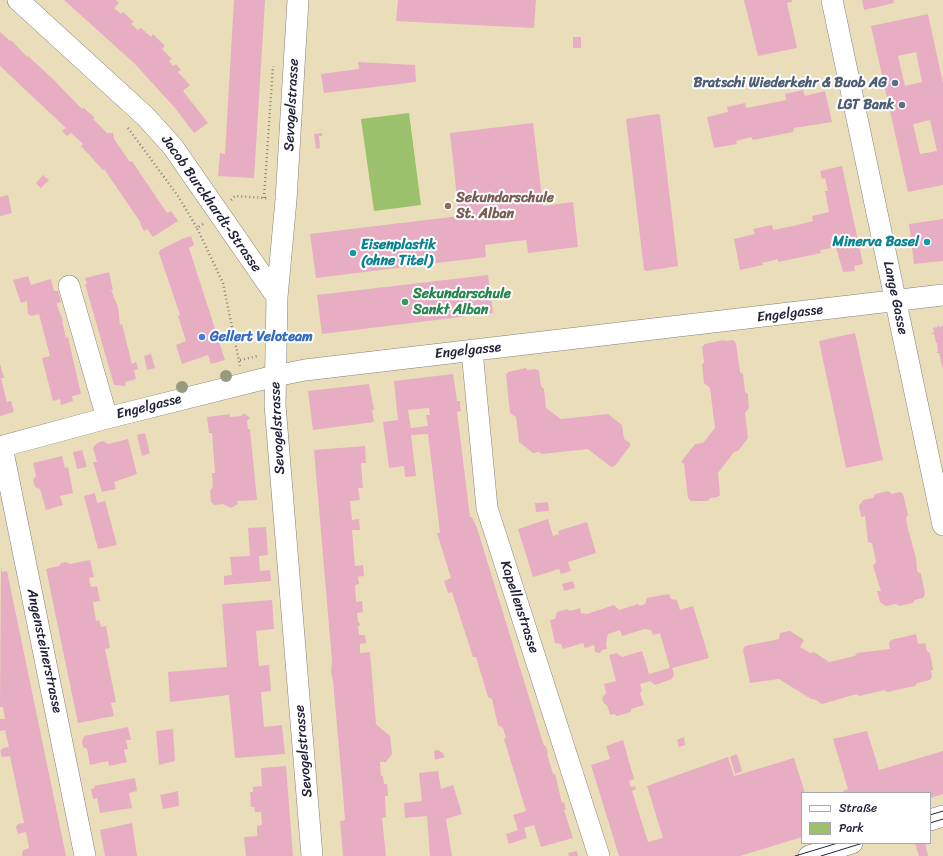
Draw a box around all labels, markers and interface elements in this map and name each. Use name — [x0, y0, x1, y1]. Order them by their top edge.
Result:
street label: Sevogelstrasse — [281, 58, 303, 152]
place label: Bratschi Wiederkehr & Buob AG — [693, 75, 887, 91]
marker: Bratschi Wiederkehr & Buob AG — [890, 78, 900, 88]
place label: LGT Bank — [837, 97, 894, 113]
marker: LGT Bank — [897, 100, 907, 110]
street label: Jacob Burckhardt-Strasse — [157, 132, 265, 276]
place label: Sekundarschule St. Alban — [456, 190, 554, 222]
marker: Sekundarschule St. Alban — [443, 201, 453, 211]
place label: Minerva Basel — [833, 234, 919, 250]
place label: Eisenplastik (ohne Titel) — [361, 237, 436, 270]
marker: Minerva Basel — [922, 237, 932, 247]
marker: Eisenplastik (ohne Titel) — [348, 248, 358, 258]
street label: Lange Gasse — [879, 260, 911, 336]
place label: Sekundarschule Sankt Alban — [413, 286, 511, 318]
marker: Sekundarschule Sankt Alban — [400, 297, 410, 307]
street label: Engelgasse — [756, 302, 824, 326]
place label: Gellert Veloteam — [210, 329, 313, 345]
marker: Gellert Veloteam — [197, 332, 207, 342]
street label: Engelgasse — [434, 339, 502, 363]
street label: Sevogelstrasse — [267, 381, 289, 475]
street label: Engelgasse — [115, 391, 183, 423]
street label: Kapellenstrasse — [496, 558, 542, 656]
street label: Angensteinerstrasse — [23, 587, 65, 715]
street label: Sevogelstrasse — [292, 704, 316, 798]
legend — [801, 792, 931, 844]
text: Straße — [839, 797, 877, 819]
text: Park — [839, 817, 864, 839]

